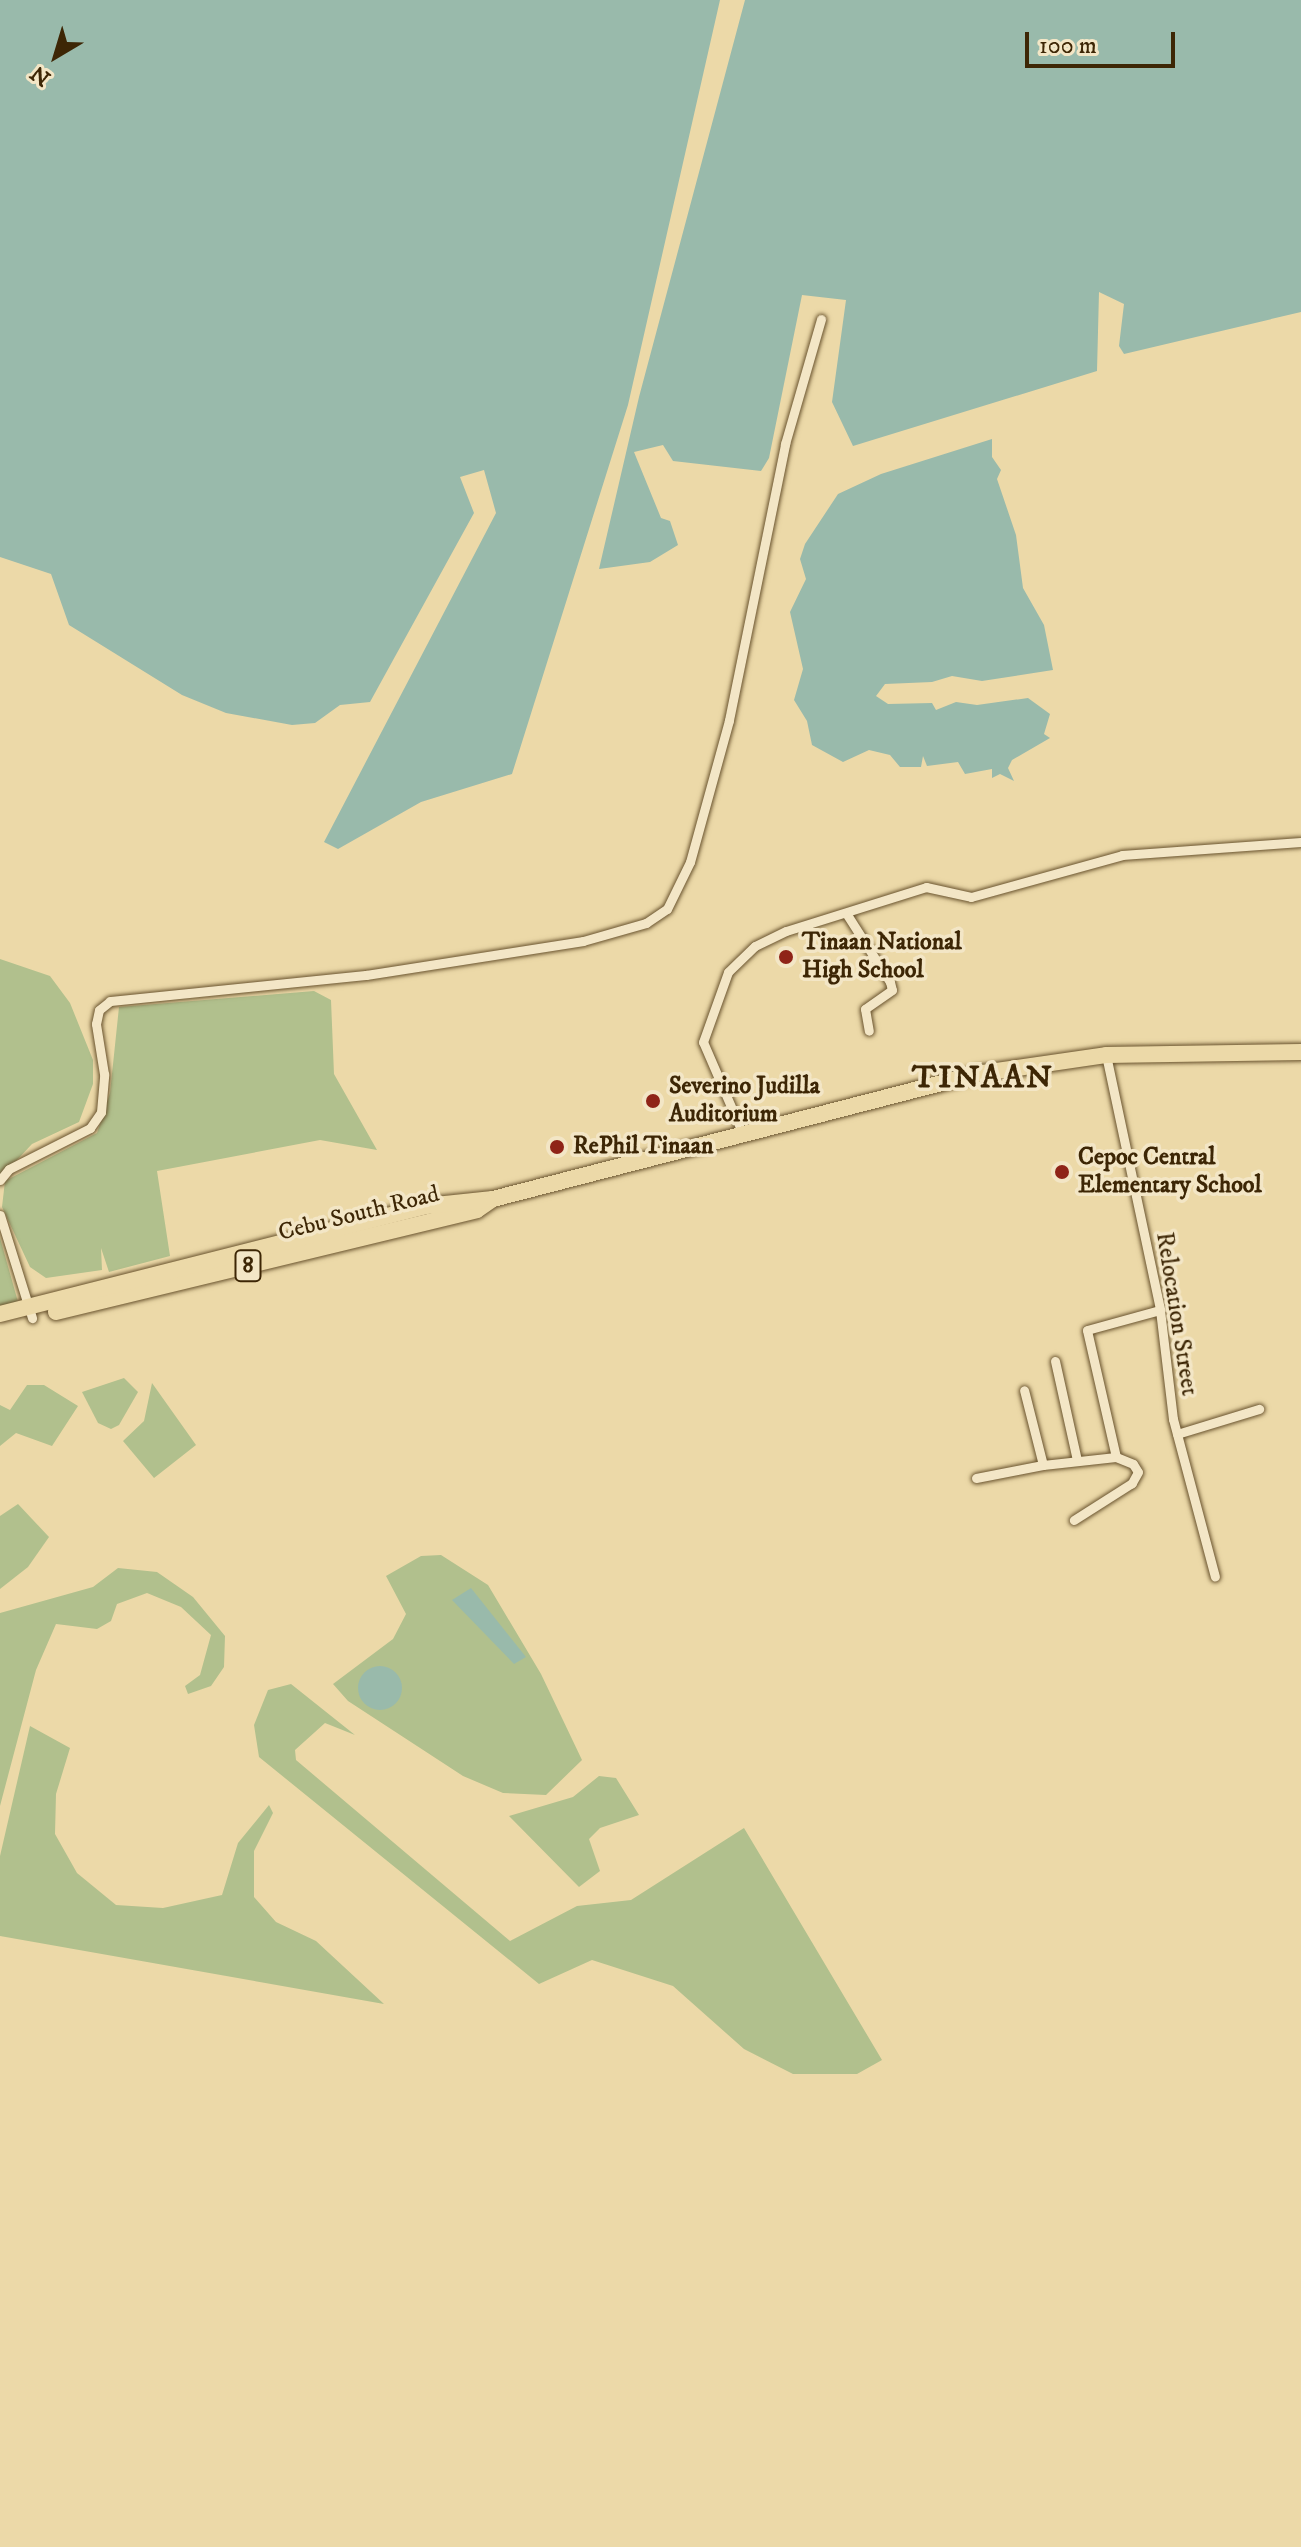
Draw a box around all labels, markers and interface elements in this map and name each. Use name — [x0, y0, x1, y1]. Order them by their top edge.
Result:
north arrow — [16, 16, 96, 96]
scale bar — [1029, 16, 1179, 66]
text: 100 m — [1039, 31, 1097, 61]
text: N — [25, 59, 56, 92]
place label: Tinaan National High School — [802, 929, 962, 985]
marker: Tinaan National High School — [777, 948, 795, 966]
district label: TINAAN — [912, 1059, 1054, 1097]
place label: Severino Judilla Auditorium — [669, 1073, 820, 1129]
marker: Severino Judilla Auditorium — [644, 1092, 662, 1110]
place label: RePhil Tinaan — [573, 1133, 713, 1161]
marker: RePhil Tinaan — [548, 1138, 566, 1156]
place label: Cepoc Central Elementary School — [1078, 1144, 1262, 1200]
marker: Cepoc Central Elementary School — [1053, 1163, 1071, 1181]
street label: Cebu South Road — [276, 1180, 442, 1248]
street label: Relocation Street — [1149, 1230, 1203, 1398]
road number: 8 — [234, 1248, 262, 1284]

